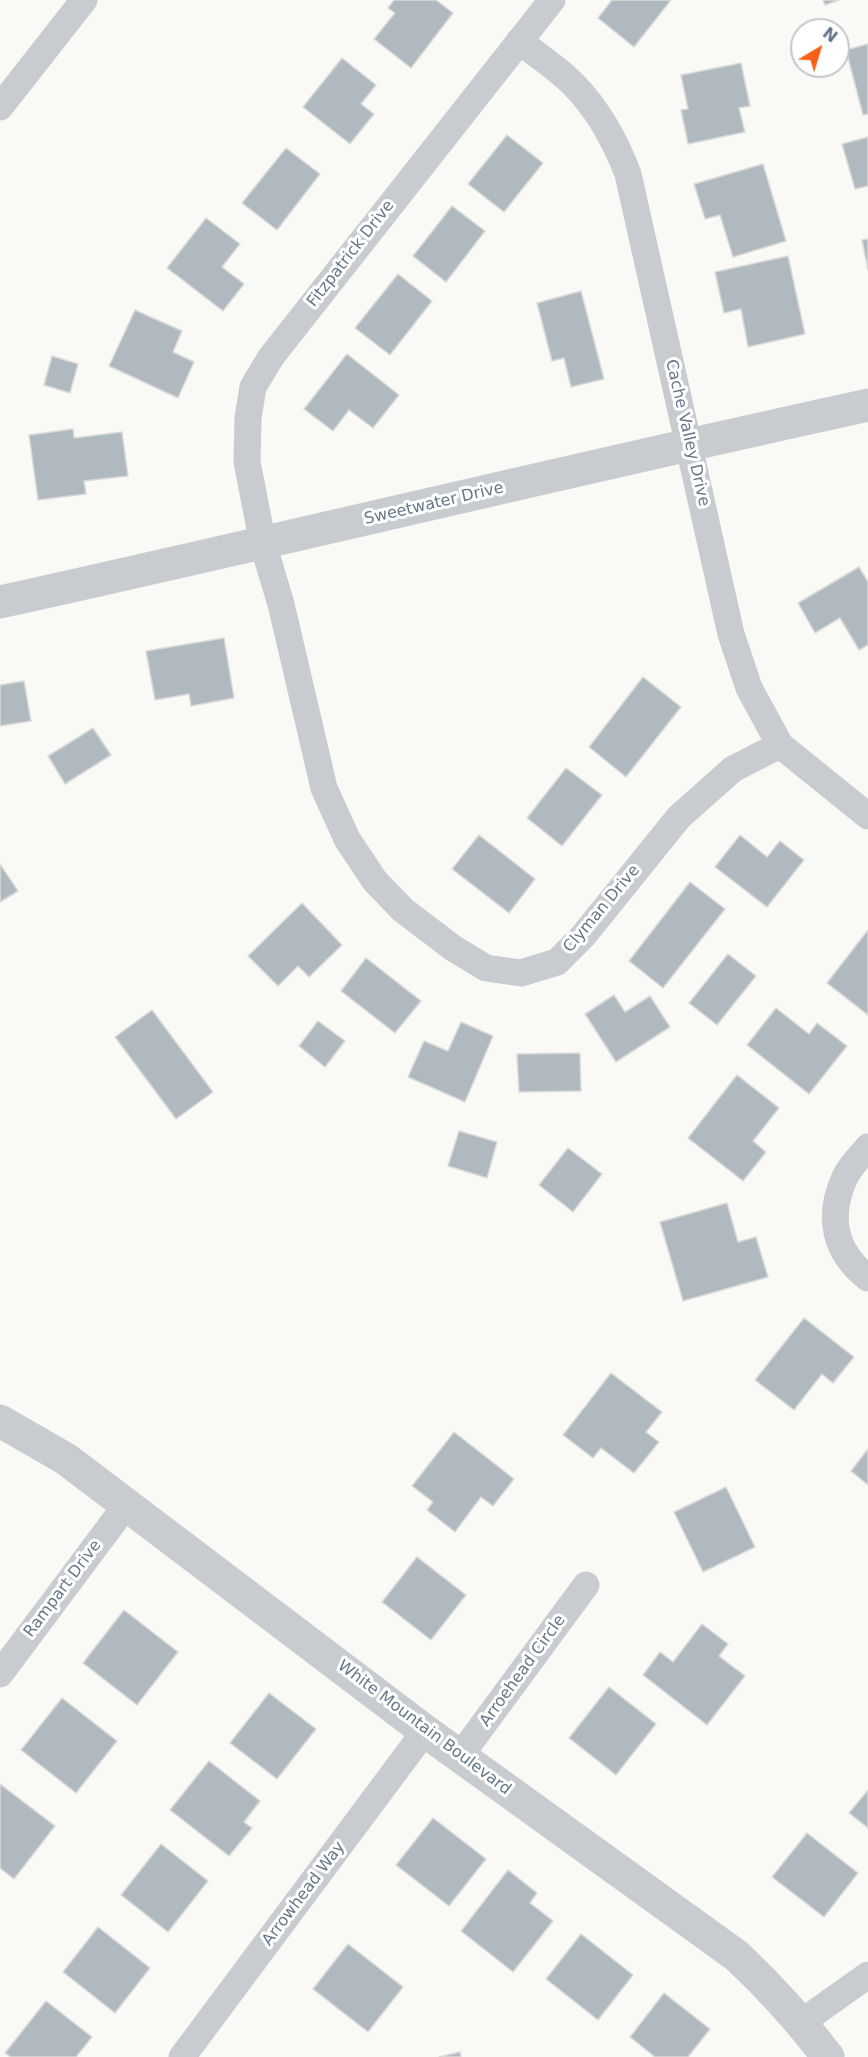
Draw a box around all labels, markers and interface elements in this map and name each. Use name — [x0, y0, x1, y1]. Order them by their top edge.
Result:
north arrow — [790, 18, 850, 78]
text: N — [819, 23, 841, 47]
street label: Fitzpatrick Drive — [303, 197, 399, 311]
street label: Cache Valley Drive — [661, 358, 713, 508]
street label: Sweetwater Drive — [362, 479, 506, 529]
street label: Clyman Drive — [560, 861, 644, 957]
street label: Rampart Drive — [20, 1537, 106, 1641]
street label: Arroehead Circle — [476, 1612, 570, 1730]
street label: White Mountain Boulevard — [334, 1656, 514, 1800]
street label: Arrowhead Way — [259, 1838, 349, 1950]

